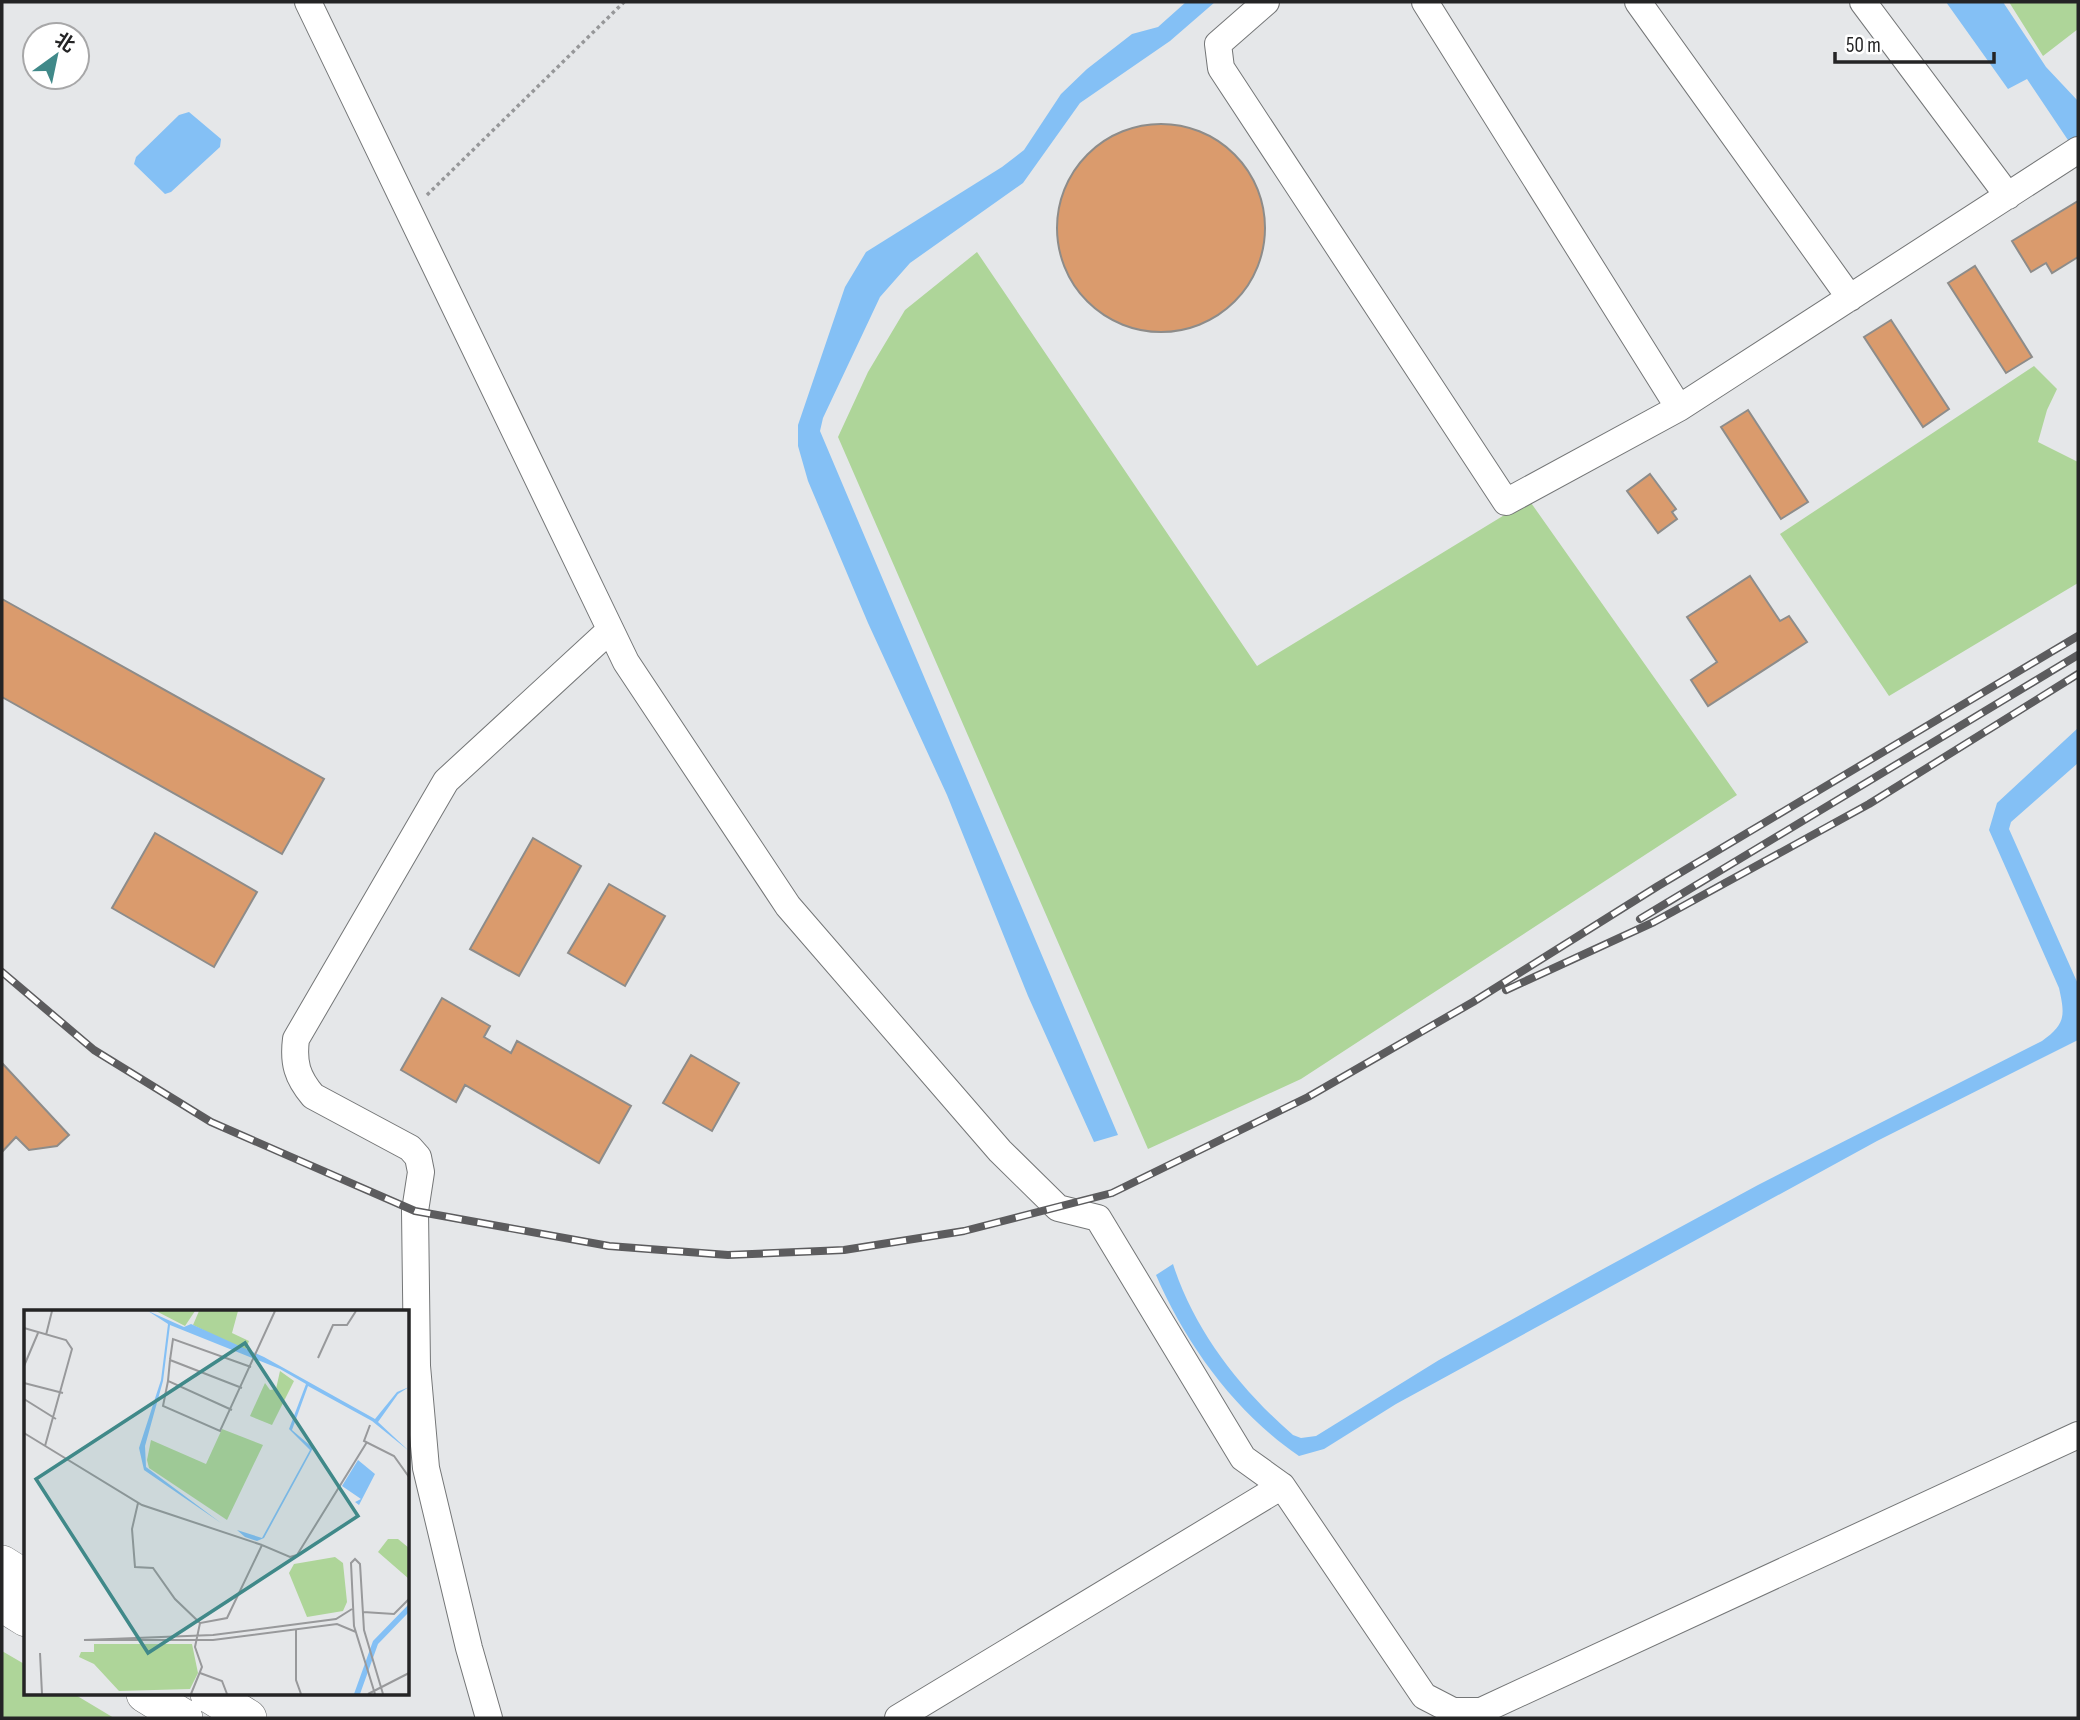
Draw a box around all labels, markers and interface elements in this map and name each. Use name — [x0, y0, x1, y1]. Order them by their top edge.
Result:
north arrow — [21, 21, 91, 91]
scale bar — [1835, 21, 1994, 65]
text: 北 — [50, 28, 79, 58]
text: 50 m — [1846, 33, 1881, 58]
inset map — [24, 1310, 410, 1696]

